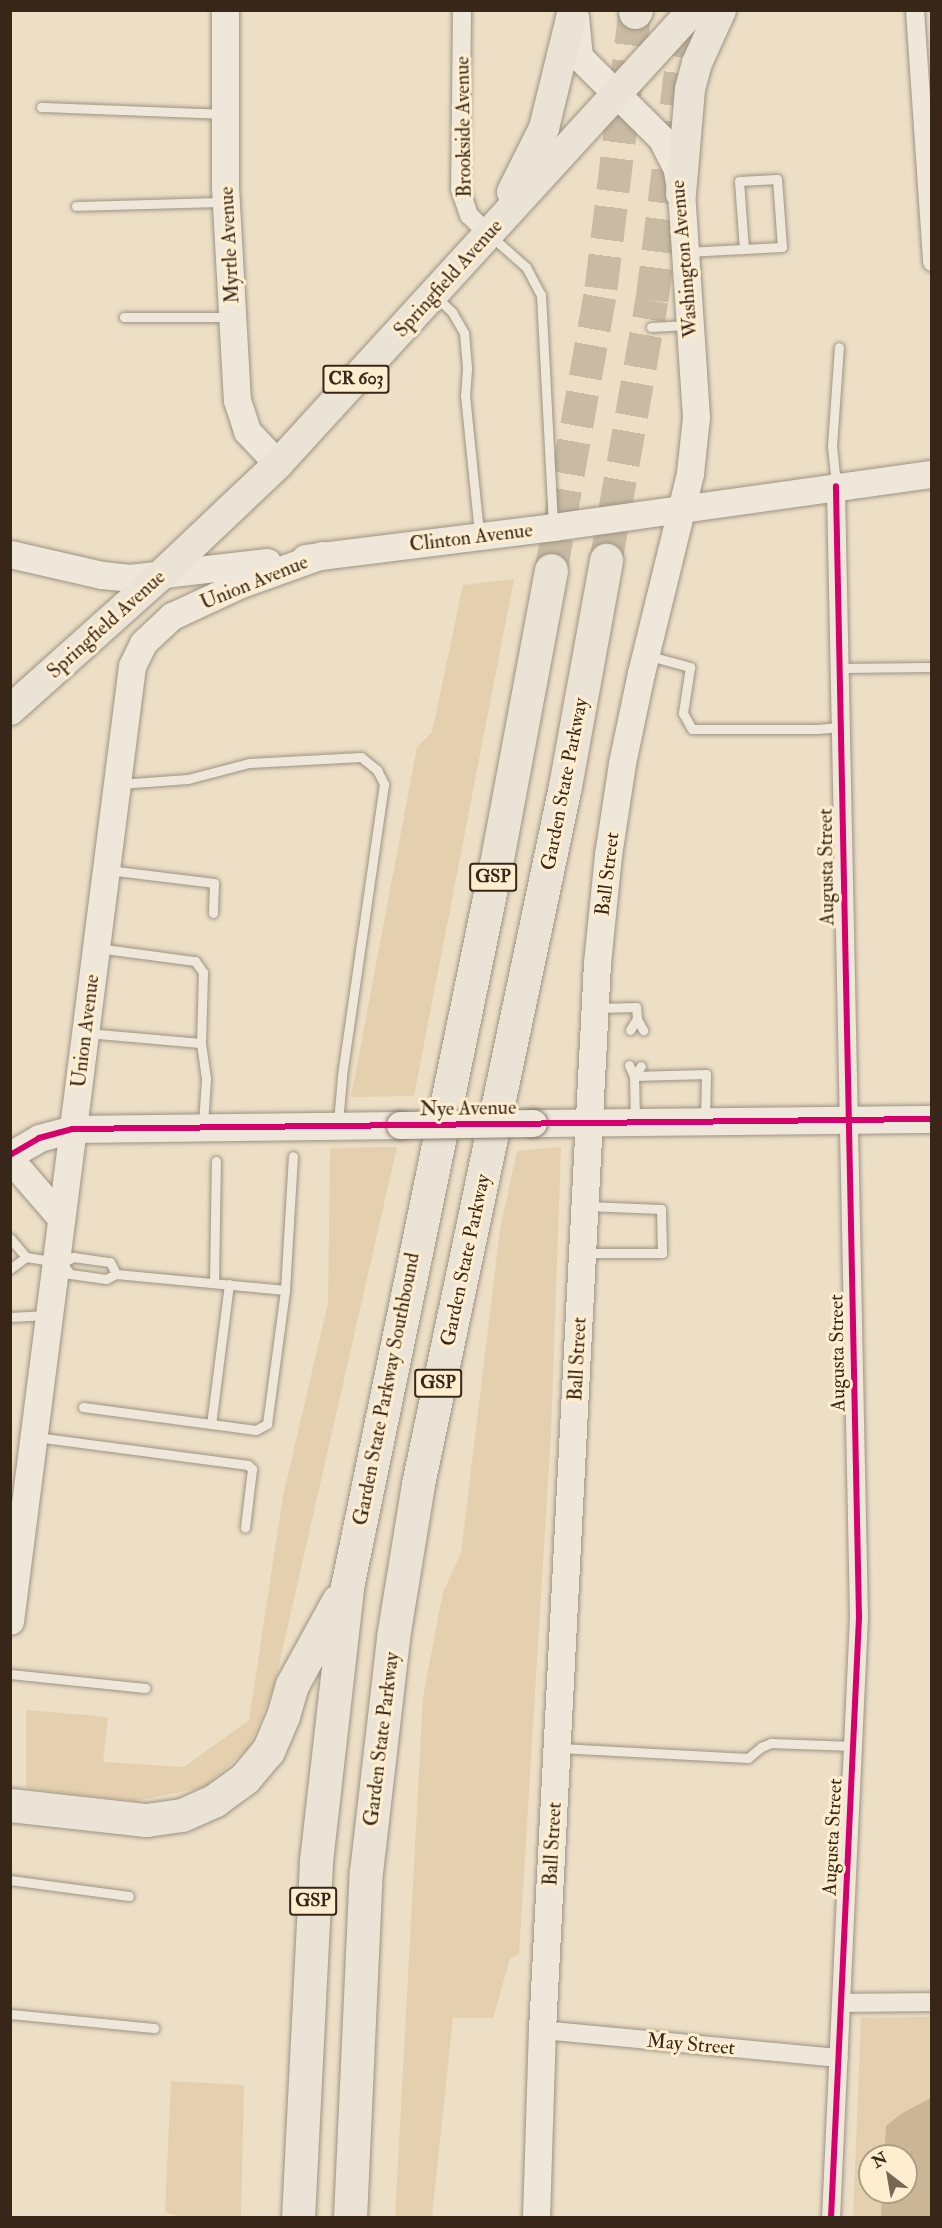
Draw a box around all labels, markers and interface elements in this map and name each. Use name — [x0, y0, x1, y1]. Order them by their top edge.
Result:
street label: Brookside Avenue — [450, 56, 476, 198]
street label: Washington Avenue — [665, 179, 703, 339]
street label: Myrtle Avenue — [214, 186, 244, 304]
street label: Springfield Avenue — [389, 214, 507, 342]
road number: CR 603 — [322, 364, 391, 394]
street label: Clinton Avenue — [408, 518, 534, 556]
street label: Union Avenue — [197, 550, 311, 614]
street label: Springfield Avenue — [42, 565, 170, 683]
street label: Garden State Parkway — [535, 696, 593, 872]
street label: Augusta Street — [813, 808, 839, 926]
street label: Ball Street — [590, 831, 624, 917]
road number: GSP — [469, 862, 517, 892]
street label: Union Avenue — [66, 973, 104, 1089]
street label: Nye Avenue — [420, 1095, 516, 1121]
street label: Garden State Parkway — [435, 1172, 495, 1348]
street label: Garden State Parkway Southbound — [348, 1251, 424, 1527]
street label: Augusta Street — [824, 1294, 850, 1412]
street label: Ball Street — [563, 1316, 591, 1402]
road number: GSP — [414, 1368, 462, 1398]
street label: Garden State Parkway — [358, 1651, 404, 1827]
street label: Augusta Street — [817, 1778, 847, 1896]
street label: Ball Street — [538, 1801, 566, 1887]
road number: GSP — [289, 1886, 337, 1916]
street label: May Street — [646, 2028, 736, 2060]
north arrow — [858, 2144, 918, 2204]
text: N — [868, 2148, 891, 2173]

